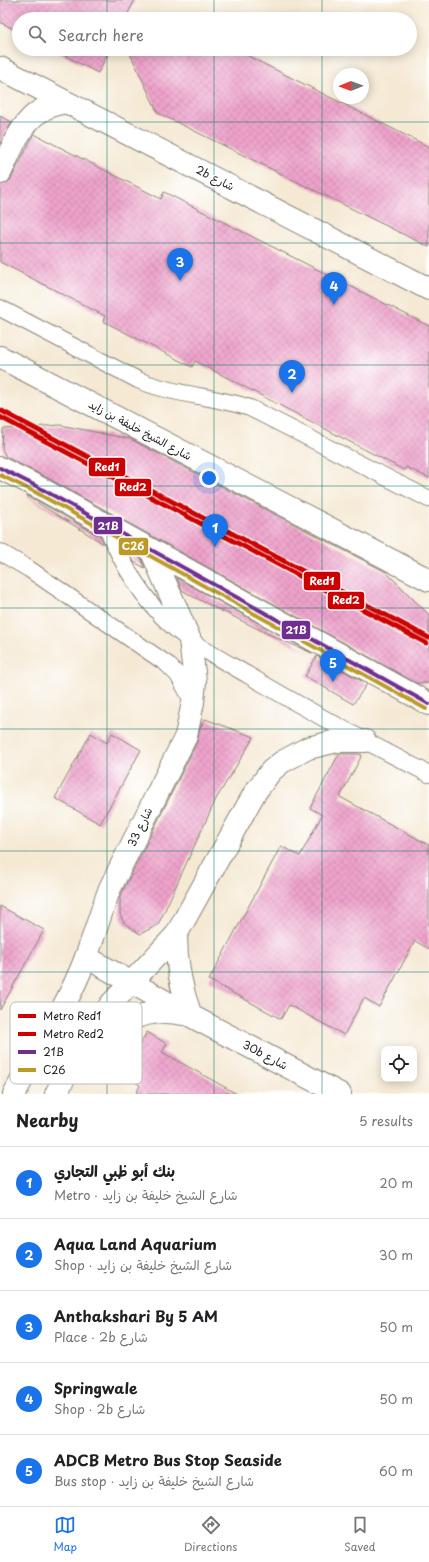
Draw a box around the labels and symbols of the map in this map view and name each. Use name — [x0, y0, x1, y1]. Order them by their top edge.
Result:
north arrow — [333, 68, 369, 104]
street label: 2b شارع — [193, 161, 237, 195]
pin: 3 — [167, 248, 193, 281]
pin: 4 — [321, 272, 347, 305]
pin: 2 — [279, 360, 305, 393]
street label: شارع الشيخ خليفة بن زايد — [85, 395, 195, 465]
line badge: Red1 — [88, 457, 126, 477]
text: Red1 — [94, 458, 120, 475]
your location — [199, 468, 219, 488]
line badge: Red2 — [114, 478, 152, 497]
text: Red2 — [119, 478, 147, 495]
pin: 1 — [202, 514, 228, 547]
line badge: 21B — [93, 516, 123, 535]
text: 21B — [97, 517, 119, 534]
line badge: C26 — [118, 537, 149, 556]
text: C26 — [122, 537, 144, 554]
line badge: Red1 — [303, 571, 341, 591]
text: Red1 — [309, 572, 335, 589]
line badge: Red2 — [327, 591, 365, 610]
text: Red2 — [332, 591, 360, 608]
line badge: 21B — [281, 620, 311, 640]
text: 21B — [285, 621, 307, 638]
pin: 5 — [320, 649, 346, 682]
street label: شارع 33 — [123, 804, 157, 850]
legend — [10, 1002, 142, 1084]
text: Metro Red1 — [43, 1007, 101, 1024]
text: Metro Red2 — [43, 1025, 104, 1042]
street label: 30b شارع — [239, 1036, 291, 1074]
text: 21B — [43, 1043, 64, 1060]
text: C26 — [43, 1061, 65, 1078]

